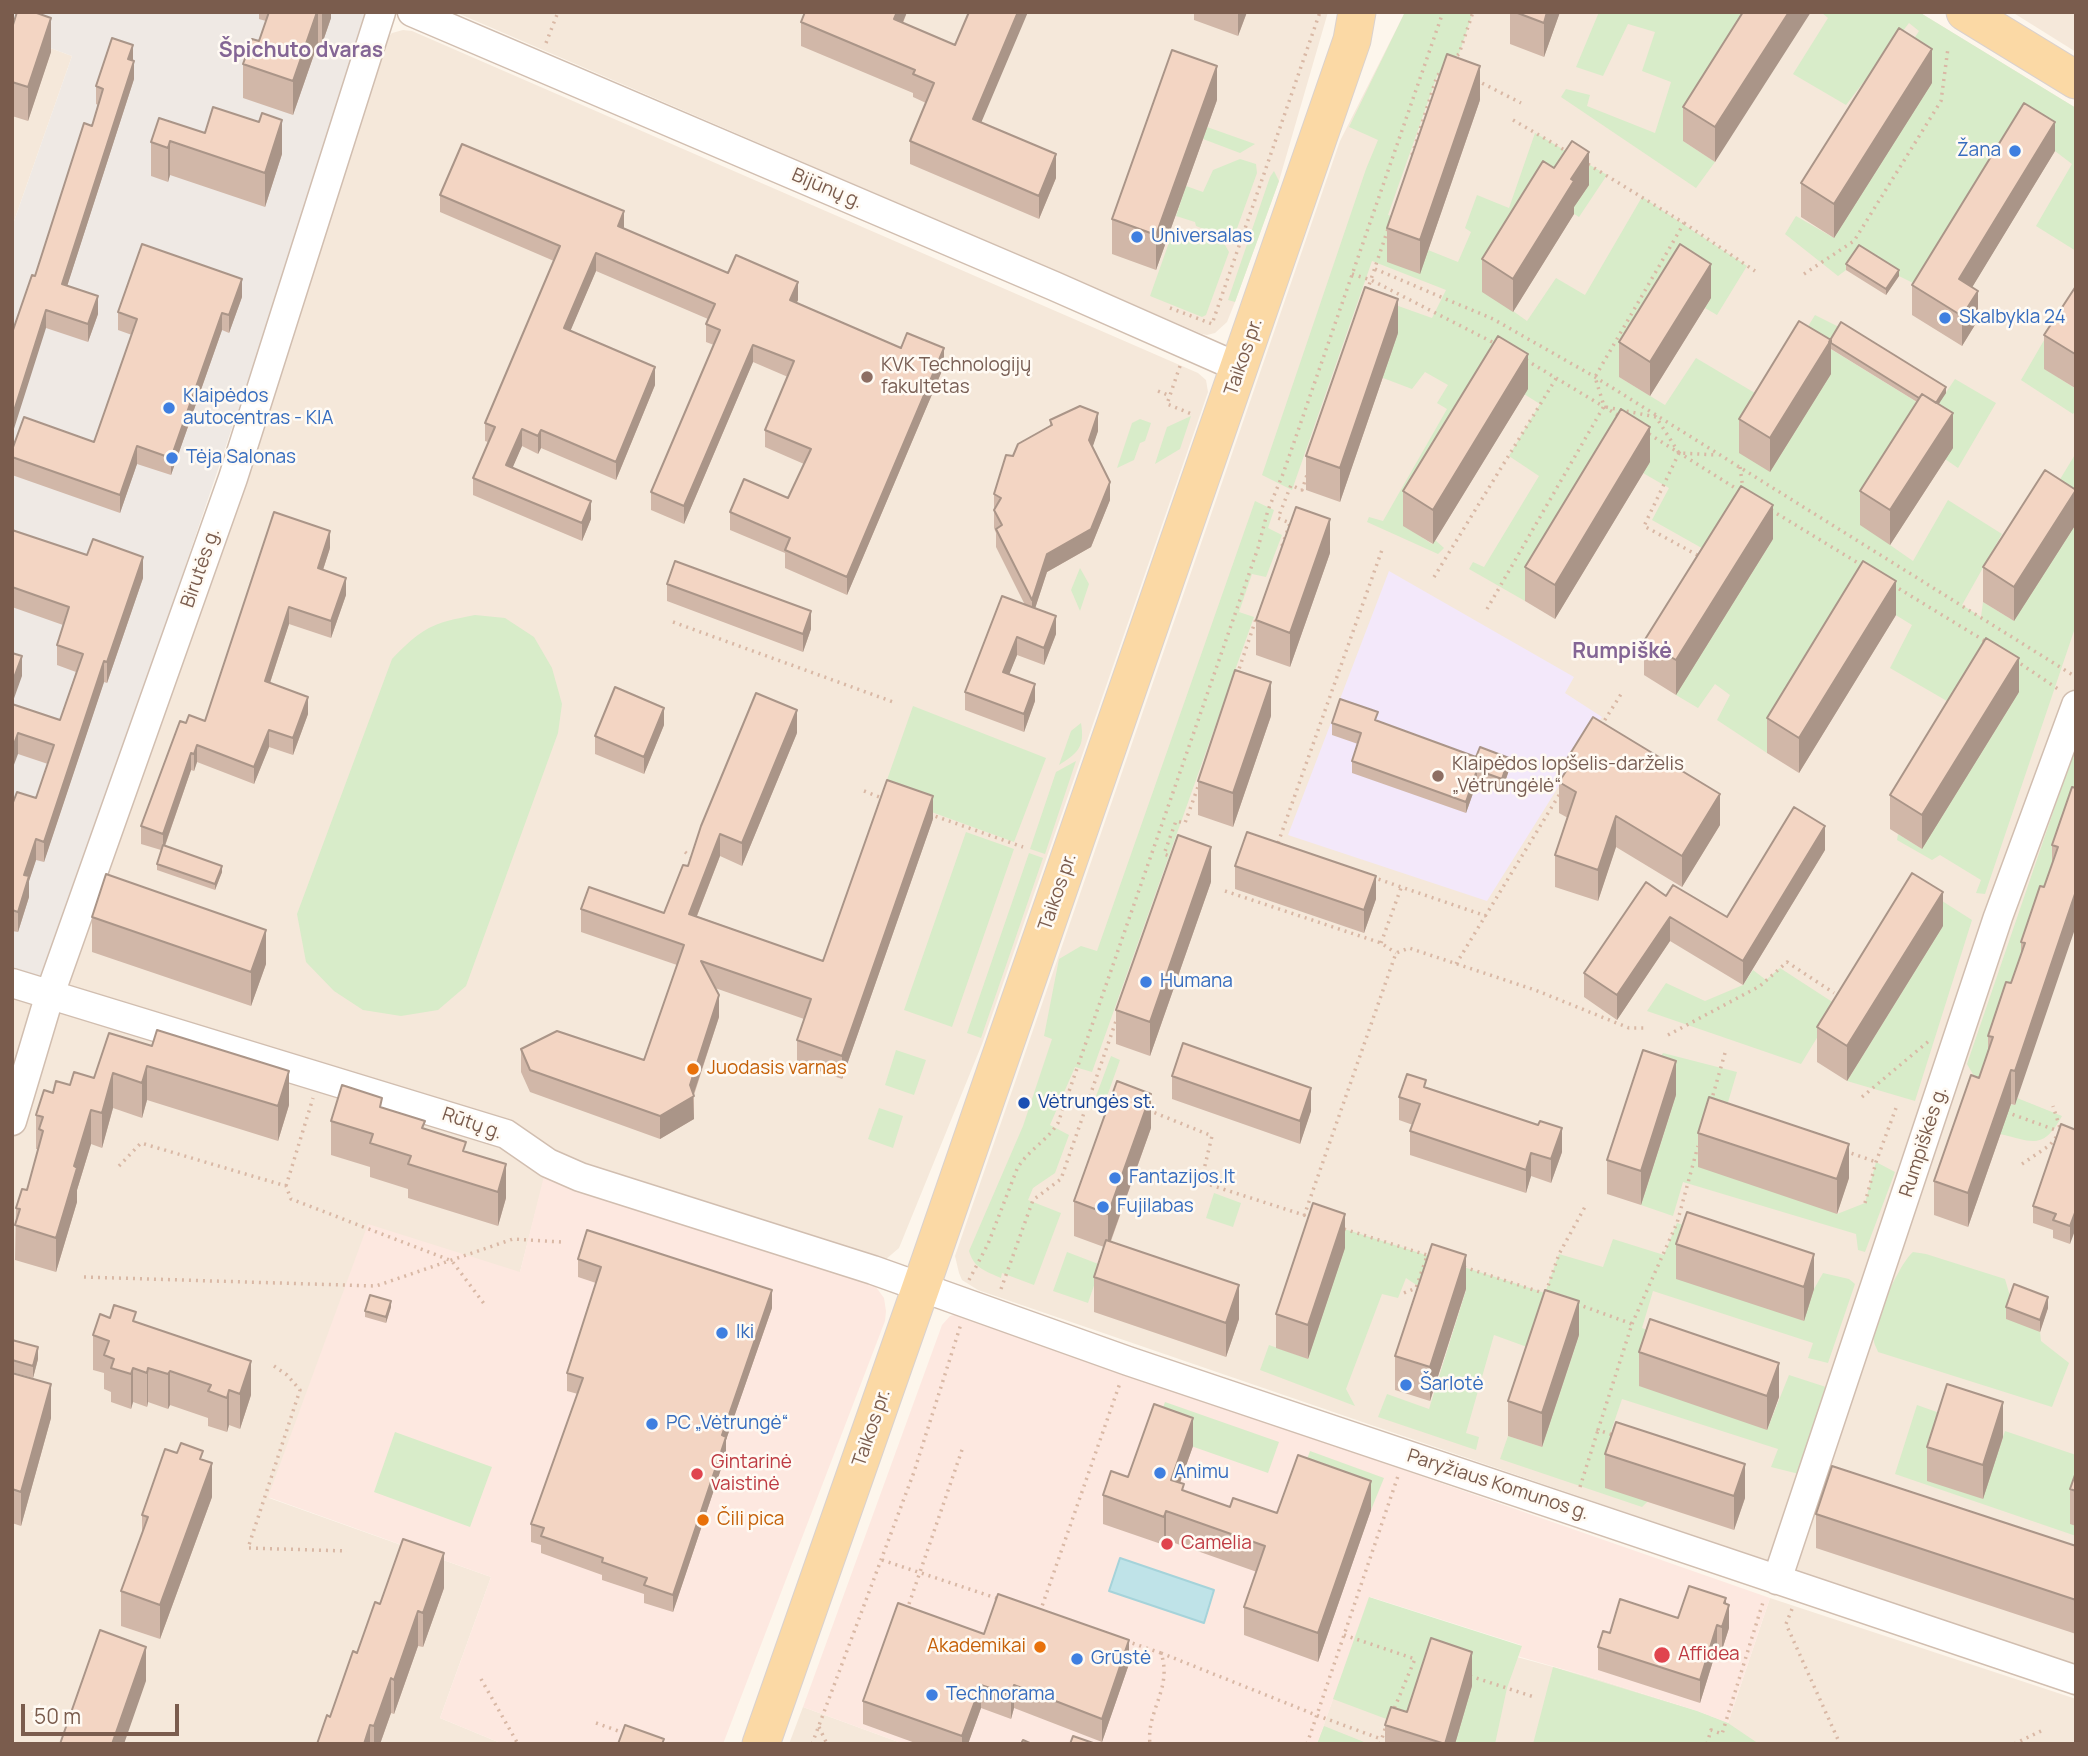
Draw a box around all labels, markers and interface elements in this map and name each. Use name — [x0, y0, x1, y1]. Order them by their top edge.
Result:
district label: Špichuto dvaras — [219, 38, 383, 64]
place label: Žana — [1957, 140, 2001, 162]
marker: Žana — [2007, 143, 2023, 159]
street label: Bijūnų g. — [788, 164, 866, 214]
place label: Universalas — [1151, 226, 1252, 248]
marker: Universalas — [1129, 229, 1145, 245]
place label: Skalbykla 24 — [1959, 307, 2066, 329]
marker: Skalbykla 24 — [1937, 310, 1953, 326]
street label: Taikos pr. — [1220, 315, 1268, 399]
place label: KVK Technologijų fakultetas — [881, 355, 1031, 399]
marker: KVK Technologijų fakultetas — [859, 369, 875, 385]
place label: Klaipėdos autocentras - KIA — [183, 386, 334, 430]
marker: Klaipėdos autocentras - KIA — [161, 400, 177, 416]
place label: Tėja Salonas — [186, 447, 296, 469]
marker: Tėja Salonas — [164, 450, 180, 466]
street label: Birutės g. — [177, 525, 225, 611]
district label: Rumpiškė — [1572, 639, 1672, 665]
place label: Klaipėdos lopšelis-darželis „Vėtrungėlė“ — [1452, 754, 1684, 798]
marker: Klaipėdos lopšelis-darželis „Vėtrungėlė“ — [1430, 768, 1446, 784]
street label: Taikos pr. — [1034, 850, 1082, 934]
place label: Humana — [1160, 971, 1233, 993]
marker: Humana — [1138, 974, 1154, 990]
place label: Juodasis varnas — [707, 1058, 847, 1080]
marker: Juodasis varnas — [685, 1061, 701, 1077]
street label: Rumpiškės g. — [1895, 1084, 1953, 1200]
place label: Vėtrungės st. — [1038, 1092, 1155, 1114]
marker: Vėtrungės st. — [1016, 1095, 1032, 1111]
street label: Rūtų g. — [439, 1103, 505, 1145]
place label: Fantazijos.lt — [1129, 1167, 1235, 1189]
marker: Fantazijos.lt — [1107, 1170, 1123, 1186]
place label: Fujilabas — [1117, 1196, 1194, 1218]
marker: Fujilabas — [1095, 1199, 1111, 1215]
place label: Iki — [736, 1322, 754, 1344]
marker: Iki — [714, 1325, 730, 1341]
place label: Šarlotė — [1420, 1374, 1484, 1396]
marker: Šarlotė — [1398, 1377, 1414, 1393]
street label: Taikos pr. — [848, 1386, 896, 1470]
place label: PC „Vėtrungė“ — [666, 1413, 789, 1435]
marker: PC „Vėtrungė“ — [644, 1416, 660, 1432]
street label: Paryžiaus Komunos g. — [1404, 1445, 1592, 1525]
place label: Gintarinė vaistinė — [711, 1452, 792, 1496]
place label: Animu — [1174, 1462, 1229, 1484]
marker: Animu — [1152, 1465, 1168, 1481]
marker: Gintarinė vaistinė — [689, 1466, 705, 1482]
place label: Čili pica — [717, 1509, 784, 1531]
marker: Čili pica — [695, 1512, 711, 1528]
place label: Camelia — [1181, 1533, 1252, 1555]
marker: Camelia — [1159, 1536, 1175, 1552]
place label: Akademikai — [927, 1636, 1026, 1658]
marker: Akademikai — [1032, 1639, 1048, 1655]
place label: Affidea — [1678, 1644, 1740, 1666]
marker: Affidea — [1652, 1645, 1672, 1665]
place label: Grūstė — [1091, 1648, 1151, 1670]
marker: Grūstė — [1069, 1651, 1085, 1667]
place label: Technorama — [946, 1684, 1055, 1706]
marker: Technorama — [924, 1687, 940, 1703]
scale bar — [24, 1690, 182, 1734]
text: 50 m — [34, 1702, 81, 1730]

